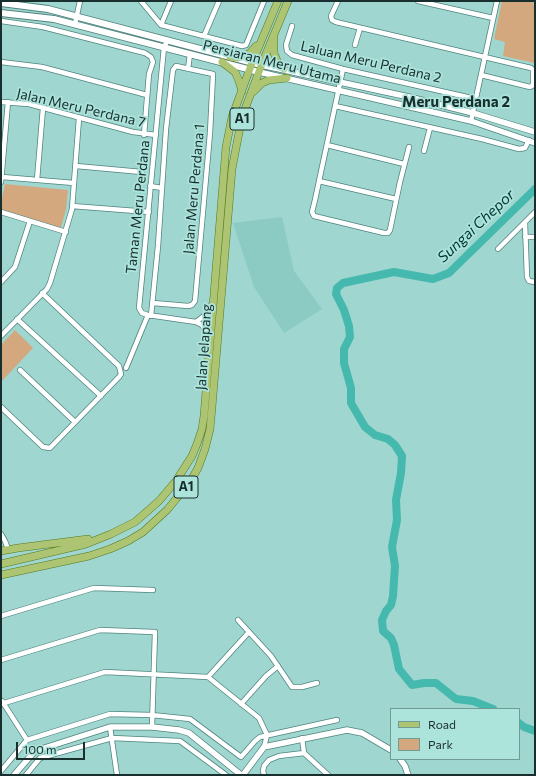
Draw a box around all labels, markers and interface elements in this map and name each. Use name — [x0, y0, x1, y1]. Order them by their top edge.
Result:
street label: Persiaran Meru Utama — [201, 37, 343, 87]
street label: Laluan Meru Perdana 2 — [299, 38, 443, 86]
street label: Jalan Meru Perdana 7 — [15, 85, 147, 131]
district label: Meru Perdana 2 — [402, 93, 510, 111]
road number: A1 — [230, 108, 254, 130]
street label: Jalan Meru Perdana 1 — [180, 123, 208, 255]
street label: Taman Meru Perdana — [123, 139, 153, 275]
water label: Sungai Chepor — [434, 186, 518, 266]
street label: Jalan Jelapang — [193, 303, 215, 391]
road number: A1 — [174, 476, 198, 498]
legend — [390, 708, 520, 760]
text: Road — [428, 717, 456, 731]
scale bar — [18, 734, 87, 760]
text: Park — [428, 737, 453, 751]
text: 100 m — [23, 742, 57, 756]

